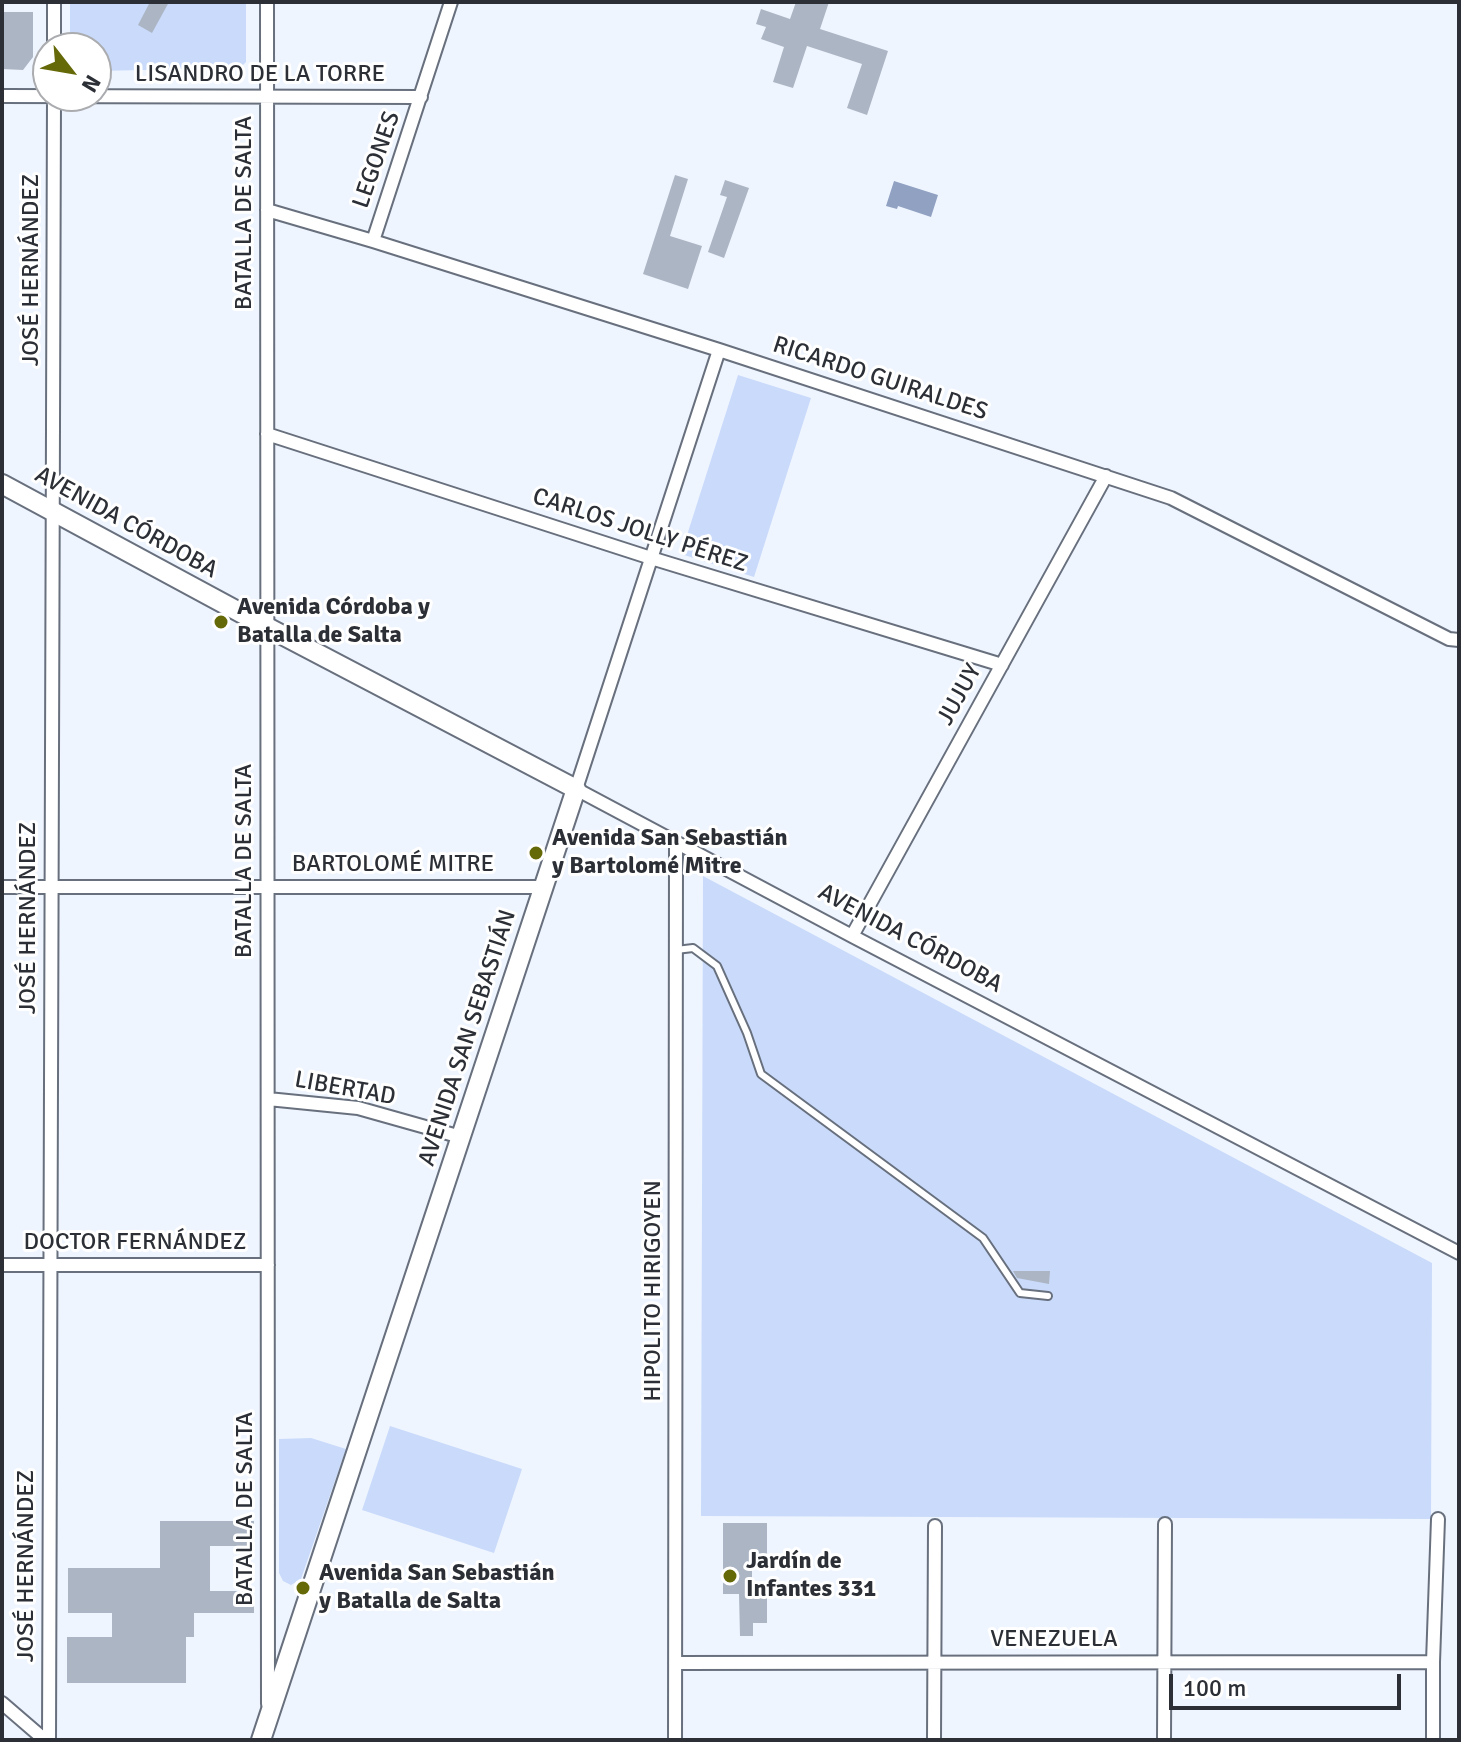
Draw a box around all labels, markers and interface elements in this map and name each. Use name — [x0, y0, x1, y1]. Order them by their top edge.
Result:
north arrow — [32, 32, 112, 112]
street label: LISANDRO DE LA TORRE — [135, 61, 385, 89]
text: N — [76, 70, 107, 97]
street label: LEGONES — [347, 108, 407, 212]
street label: BATALLA DE SALTA — [231, 116, 259, 310]
street label: JOSÉ HERNÁNDEZ — [18, 174, 46, 366]
street label: RICARDO GUIRALDES — [769, 331, 991, 427]
street label: AVENIDA CÓRDOBA — [30, 461, 222, 585]
street label: CARLOS JOLLY PÉREZ — [529, 483, 751, 579]
place label: Avenida Córdoba y Batalla de Salta — [237, 594, 430, 650]
marker: Avenida Córdoba y Batalla de Salta — [212, 613, 230, 631]
street label: JUJUY — [932, 659, 988, 731]
street label: BATALLA DE SALTA — [231, 764, 259, 958]
street label: JOSÉ HERNÁNDEZ — [15, 822, 43, 1014]
place label: Avenida San Sebastián y Bartolomé Mitre — [552, 825, 788, 881]
marker: Avenida San Sebastián y Bartolomé Mitre — [527, 844, 545, 862]
street label: BARTOLOMÉ MITRE — [292, 851, 494, 879]
street label: AVENIDA CÓRDOBA — [813, 878, 1007, 1000]
street label: AVENIDA SAN SEBASTIÁN — [413, 906, 523, 1170]
street label: LIBERTAD — [292, 1066, 398, 1112]
street label: HIPOLITO HIRIGOYEN — [640, 1180, 668, 1402]
street label: DOCTOR FERNÁNDEZ — [24, 1229, 246, 1257]
street label: BATALLA DE SALTA — [232, 1412, 260, 1606]
street label: JOSÉ HERNÁNDEZ — [13, 1470, 41, 1662]
place label: Jardín de Infantes 331 — [746, 1548, 876, 1604]
place label: Avenida San Sebastián y Batalla de Salta — [319, 1560, 555, 1616]
marker: Jardín de Infantes 331 — [721, 1567, 739, 1585]
marker: Avenida San Sebastián y Batalla de Salta — [294, 1579, 312, 1597]
street label: VENEZUELA — [990, 1626, 1118, 1654]
scale bar — [1173, 1658, 1405, 1708]
text: 100 m — [1183, 1673, 1246, 1703]

